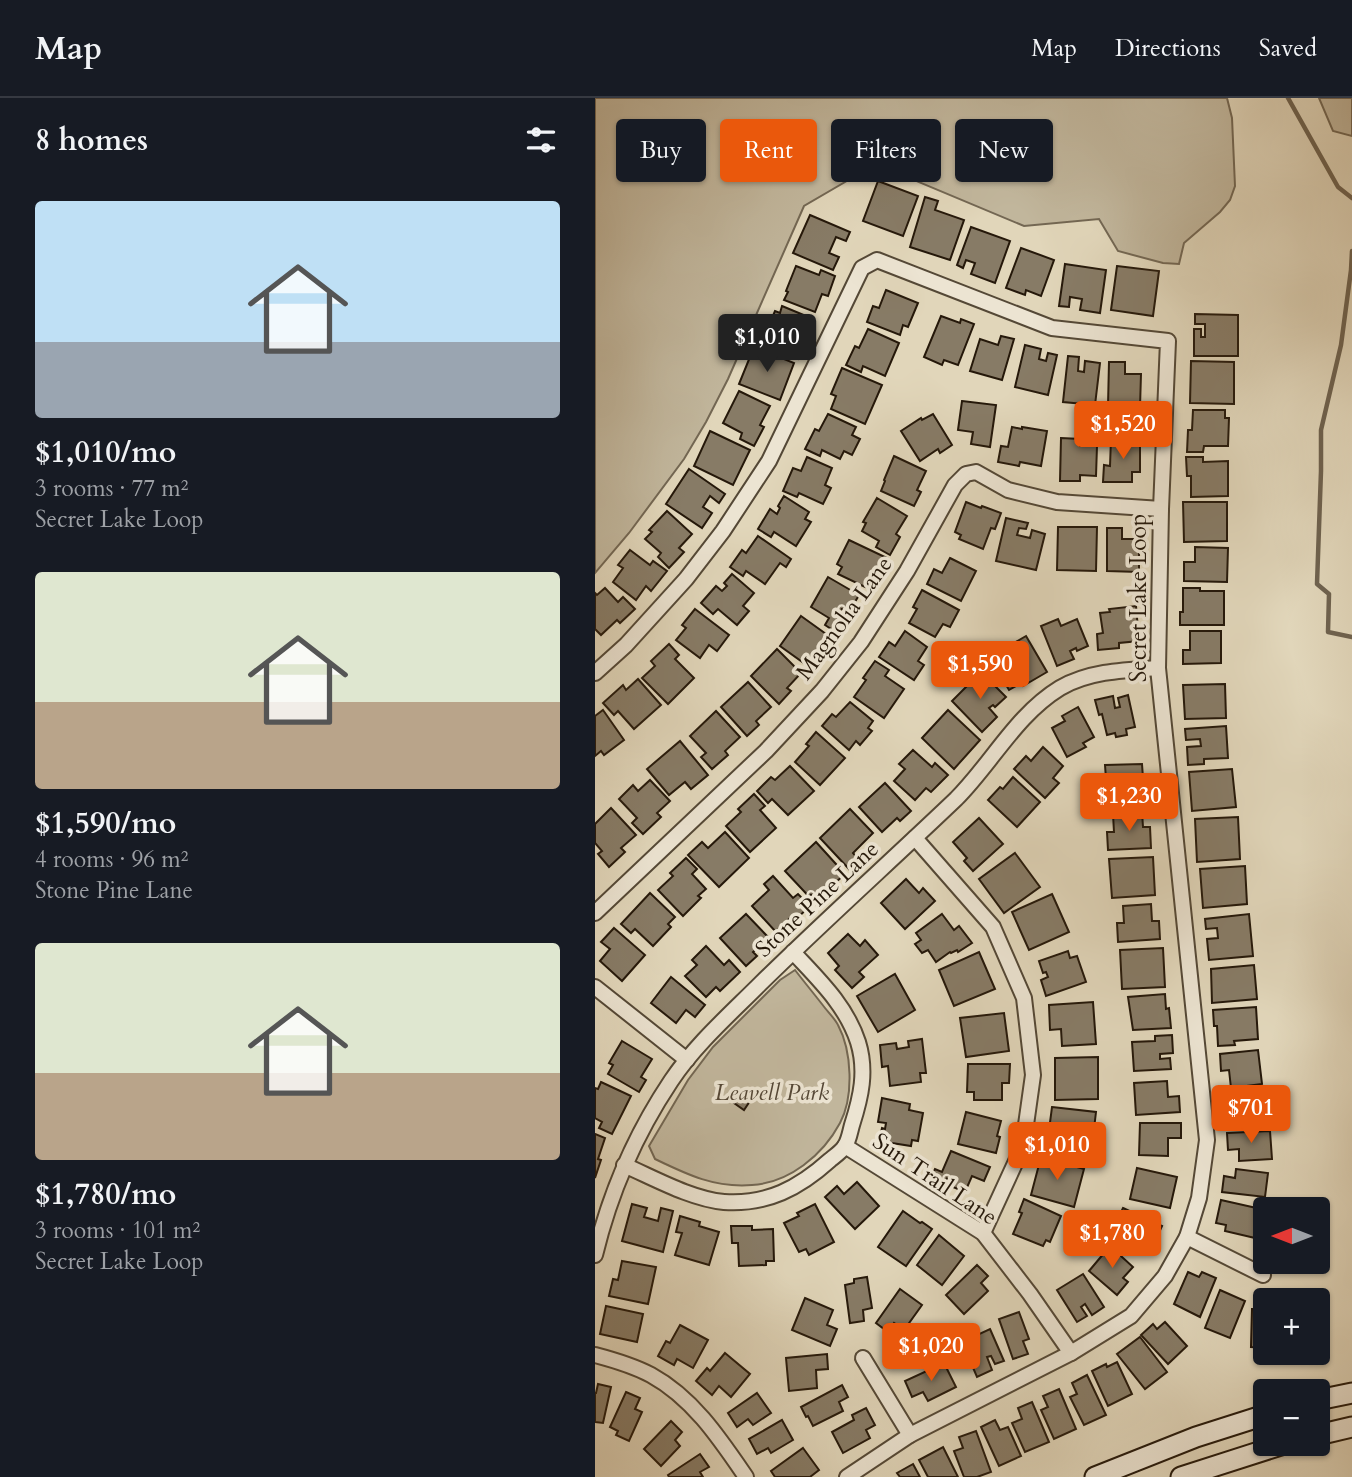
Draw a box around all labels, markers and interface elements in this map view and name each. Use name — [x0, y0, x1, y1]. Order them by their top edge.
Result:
text: Map — [35, 26, 102, 71]
text: Map — [1031, 32, 1077, 65]
text: Directions — [1115, 32, 1221, 65]
text: Saved — [1259, 32, 1317, 65]
chip: Buy — [616, 119, 706, 182]
chip: Rent — [720, 119, 817, 182]
chip: Filters — [831, 119, 941, 182]
chip: New — [955, 119, 1053, 182]
text: 8 homes — [35, 120, 148, 161]
icon: filters — [522, 121, 560, 159]
icon: home — [235, 246, 361, 372]
pin: $1,010 — [710, 314, 824, 374]
text: $1,010 — [734, 321, 800, 352]
pin: $1,520 — [1066, 402, 1180, 461]
text: $1,520 — [1090, 408, 1156, 439]
text: $1,010/mo — [35, 432, 176, 473]
text: 3 rooms · 77 m² — [35, 473, 188, 504]
text: Secret Lake Loop — [35, 504, 204, 535]
street label: Secret Lake Loop — [1123, 514, 1154, 682]
street label: Magnolia Lane — [789, 550, 899, 686]
icon: home — [235, 617, 361, 743]
pin: $1,590 — [923, 642, 1037, 701]
text: $1,590 — [947, 648, 1013, 679]
pin: $1,230 — [1072, 774, 1186, 833]
text: $1,230 — [1096, 780, 1162, 811]
text: $1,590/mo — [35, 803, 176, 844]
street label: Stone Pine Lane — [749, 834, 885, 964]
text: 4 rooms · 96 m² — [35, 844, 188, 875]
text: Stone Pine Lane — [35, 875, 193, 906]
icon: home — [235, 988, 361, 1114]
park label: Leavell Park — [715, 1077, 830, 1108]
pin: $701 — [1210, 1086, 1292, 1145]
text: $701 — [1227, 1092, 1275, 1123]
pin: $1,010 — [1000, 1122, 1114, 1182]
street label: Sun Trail Lane — [866, 1126, 1004, 1232]
text: $1,010 — [1024, 1129, 1090, 1160]
text: $1,780/mo — [35, 1174, 176, 1215]
north arrow — [1253, 1197, 1330, 1274]
map controls — [1253, 1197, 1330, 1456]
pin: $1,780 — [1055, 1210, 1169, 1270]
text: 3 rooms · 101 m² — [35, 1215, 200, 1246]
text: $1,780 — [1079, 1217, 1145, 1248]
text: Secret Lake Loop — [35, 1246, 204, 1277]
button: + — [1253, 1288, 1330, 1365]
pin: $1,020 — [874, 1324, 988, 1383]
text: $1,020 — [898, 1330, 964, 1361]
button: − — [1253, 1379, 1330, 1456]

